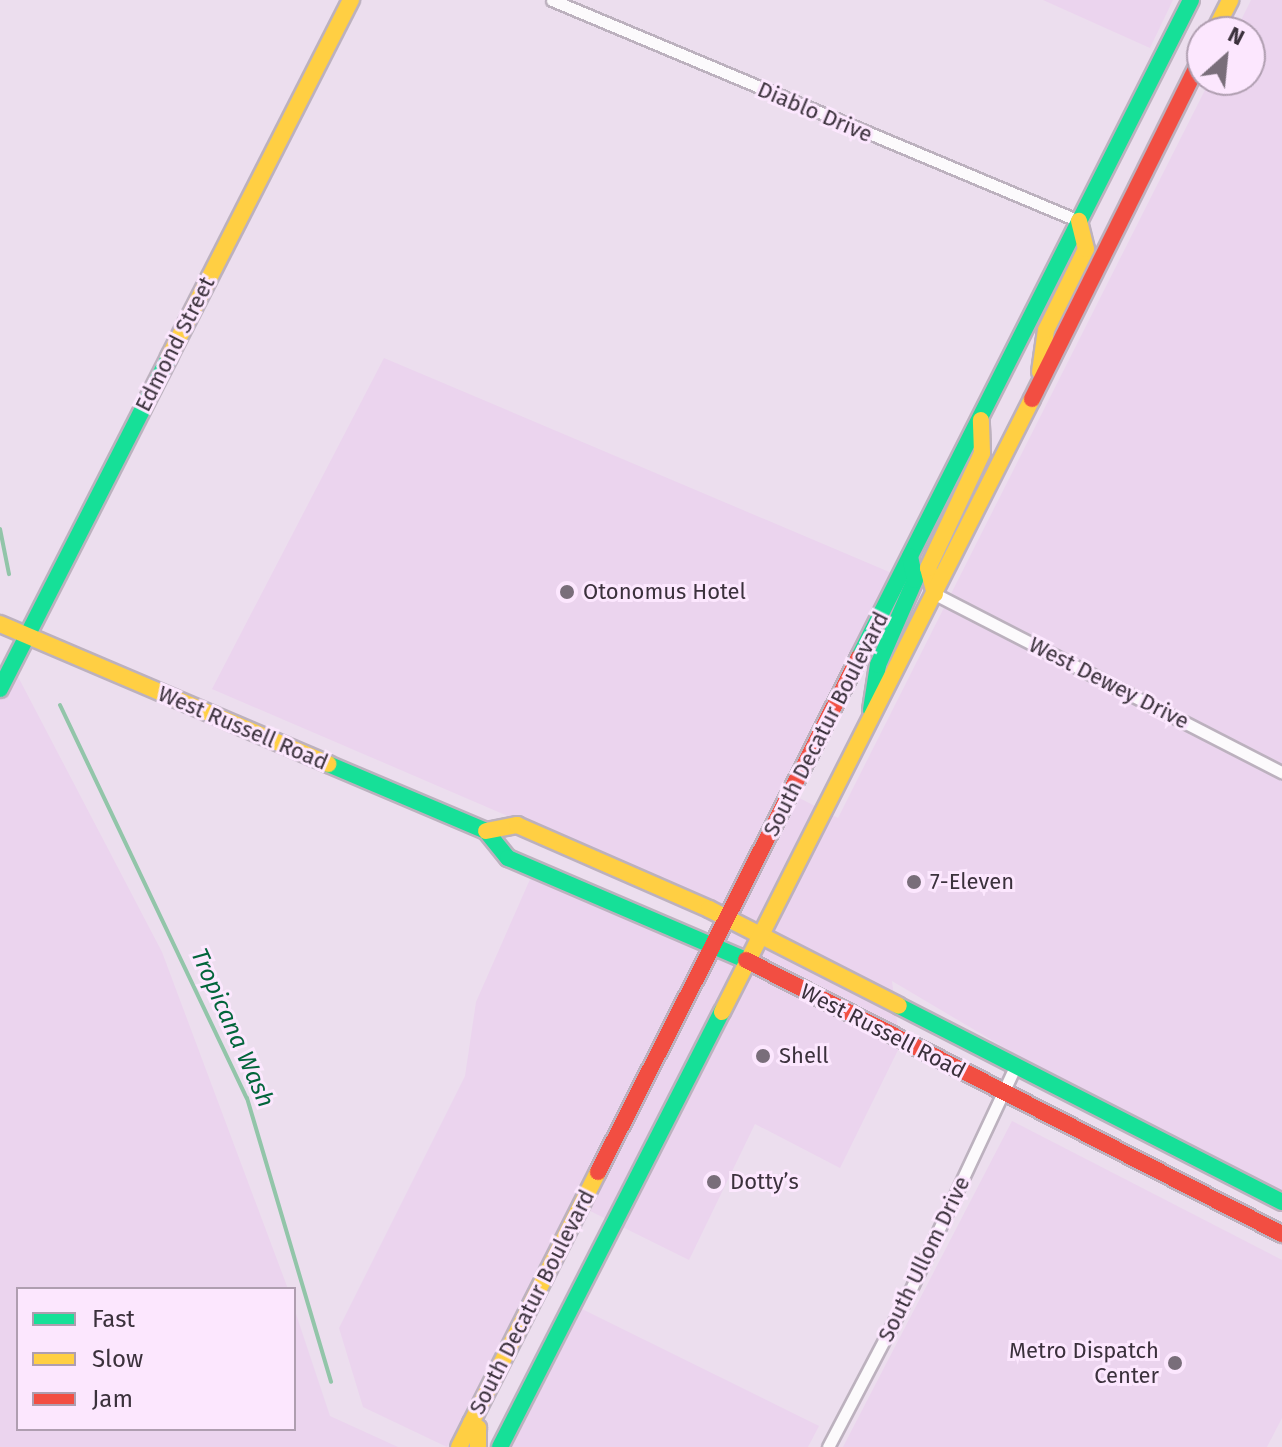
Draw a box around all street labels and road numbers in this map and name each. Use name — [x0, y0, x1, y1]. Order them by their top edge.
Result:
street label: Diablo Drive — [754, 76, 876, 148]
street label: Edmond Street — [130, 272, 220, 416]
street label: South Decatur Boulevard — [758, 607, 894, 841]
street label: West Dewey Drive — [1025, 631, 1193, 735]
street label: West Russell Road — [154, 680, 332, 776]
street label: West Russell Road — [796, 978, 970, 1084]
street label: South Ullom Drive — [873, 1172, 975, 1346]
street label: South Decatur Boulevard — [464, 1185, 600, 1419]

